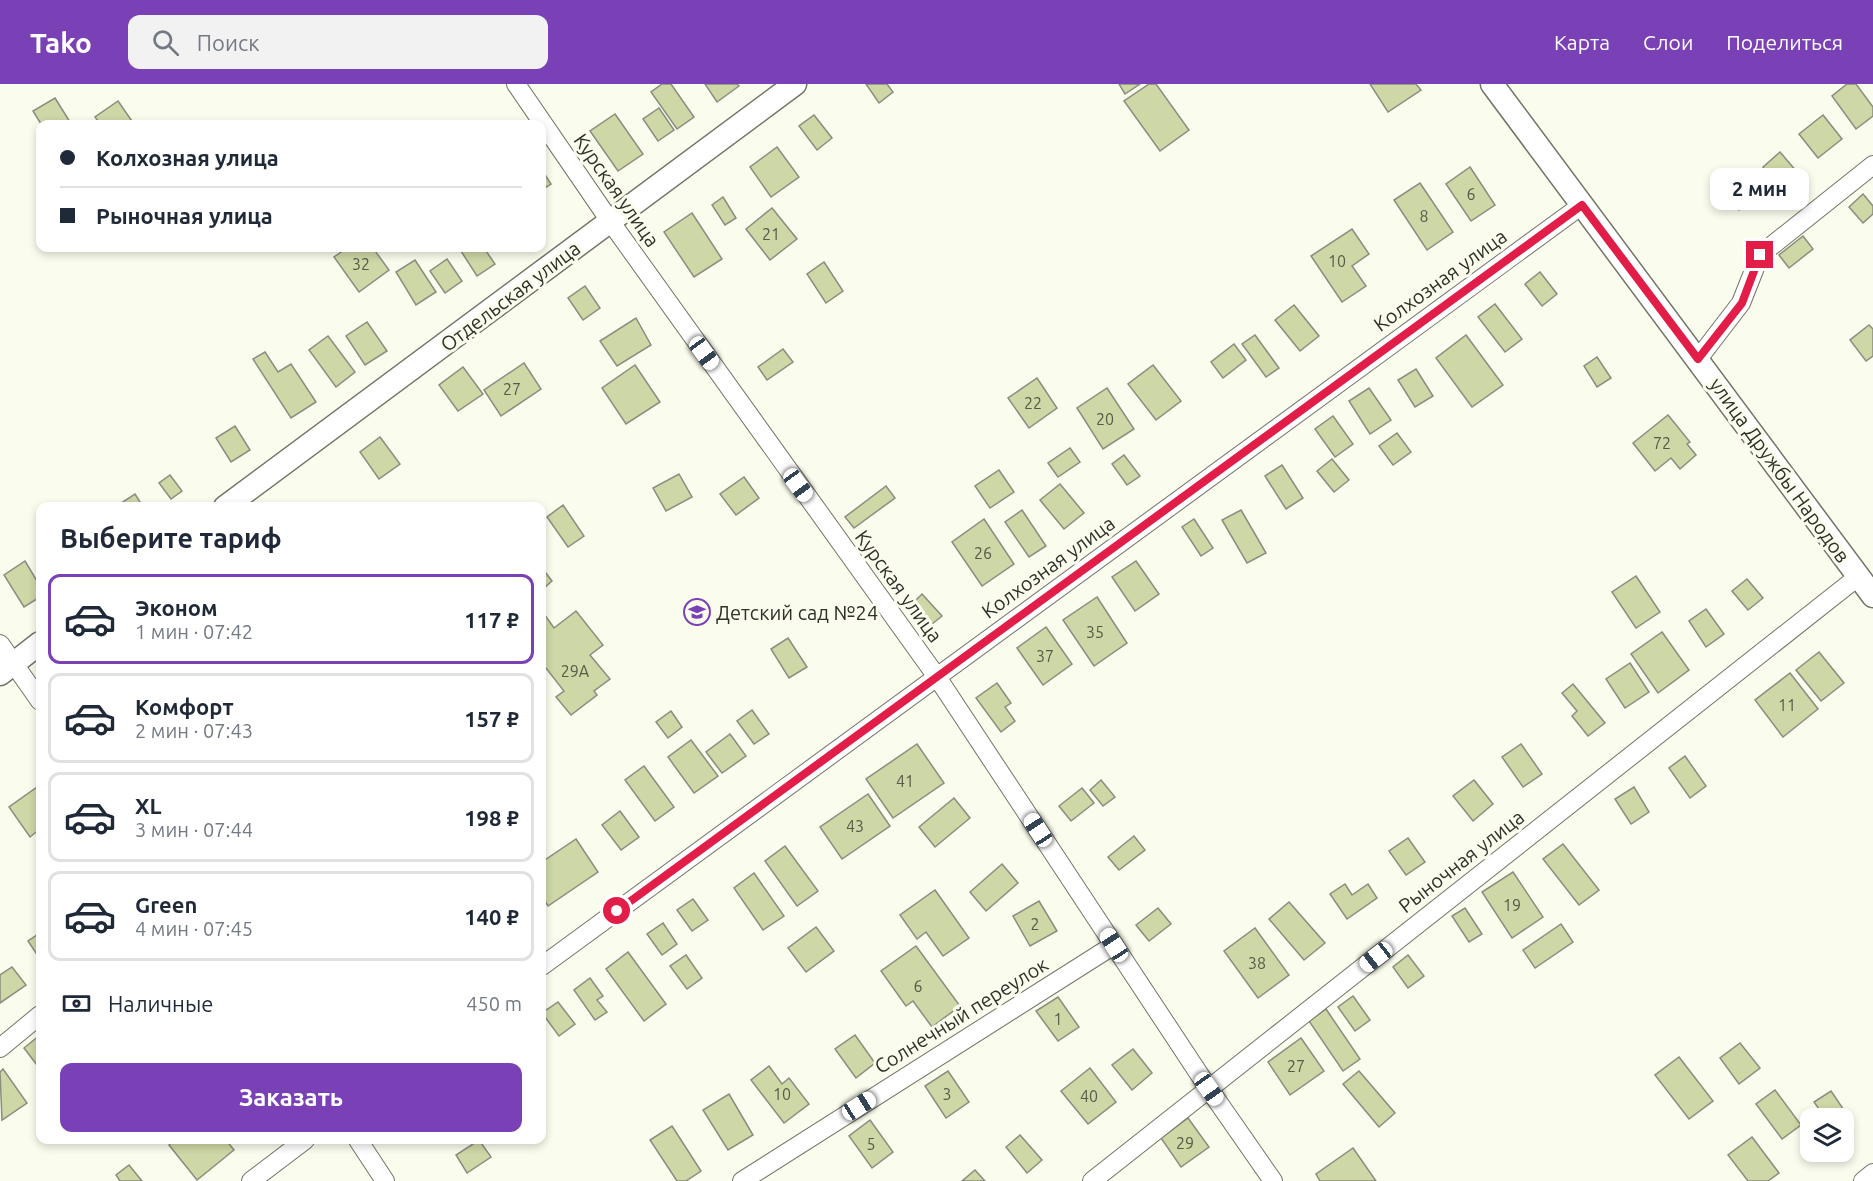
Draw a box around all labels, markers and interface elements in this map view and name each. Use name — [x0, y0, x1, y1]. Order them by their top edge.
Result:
search box — [128, 15, 548, 69]
icon: search — [149, 26, 182, 59]
text: Tako — [30, 27, 92, 58]
text: Поиск — [197, 30, 259, 55]
text: Карта — [1554, 30, 1610, 54]
text: Слои — [1643, 30, 1693, 54]
text: Поделиться — [1726, 30, 1843, 54]
street label: Курская улица — [570, 129, 664, 251]
text: Колхозная улица — [96, 145, 279, 170]
callout: 2 мин — [1710, 168, 1810, 210]
text: 2 мин — [1732, 177, 1787, 200]
house number: 6 — [1466, 185, 1476, 203]
text: Рыночная улица — [96, 203, 273, 228]
house number: 8 — [1419, 207, 1429, 225]
street label: Колхозная улица — [1369, 224, 1511, 336]
house number: 21 — [762, 225, 780, 243]
street label: Отдельская улица — [436, 236, 584, 356]
route end — [1746, 241, 1773, 268]
house number: 10 — [1328, 252, 1346, 270]
house number: 32 — [352, 255, 370, 273]
car — [686, 333, 722, 373]
street label: улица Дружбы Народов — [1705, 373, 1855, 567]
house number: 27 — [503, 380, 521, 398]
house number: 22 — [1024, 394, 1042, 412]
house number: 20 — [1096, 410, 1114, 428]
house number: 72 — [1653, 434, 1671, 452]
car — [780, 465, 816, 505]
street label: Колхозная улица — [977, 511, 1119, 623]
text: Выберите тариф — [60, 523, 282, 553]
street label: Курская улица — [851, 526, 947, 646]
house number: 26 — [974, 544, 992, 562]
icon: car — [63, 592, 117, 646]
text: Эконом — [135, 595, 217, 620]
school or university icon: Детский сад №24 — [682, 597, 712, 627]
place label: Детский сад №24 — [716, 601, 878, 624]
text: 117 ₽ — [464, 607, 519, 632]
text: 1 мин · 07:42 — [135, 620, 253, 643]
house number: 35 — [1086, 623, 1104, 641]
house number: 37 — [1036, 647, 1054, 665]
house number: 29А — [561, 662, 590, 680]
icon: car — [63, 691, 117, 745]
text: Комфорт — [135, 694, 234, 719]
house number: 11 — [1778, 696, 1796, 714]
text: 157 ₽ — [464, 706, 519, 731]
text: 2 мин · 07:43 — [135, 719, 253, 742]
house number: 41 — [896, 772, 914, 790]
icon: car — [63, 790, 117, 844]
text: XL — [135, 793, 162, 818]
text: 198 ₽ — [464, 805, 519, 830]
street label: Рыночная улица — [1394, 805, 1528, 917]
car — [1021, 810, 1055, 850]
house number: 43 — [846, 817, 864, 835]
text: 3 мин · 07:44 — [135, 818, 253, 841]
icon: car — [63, 889, 117, 943]
text: Green — [135, 892, 197, 917]
house number: 19 — [1503, 896, 1521, 914]
route start — [603, 897, 630, 924]
text: 140 ₽ — [464, 904, 519, 929]
house number: 2 — [1030, 915, 1040, 933]
text: 4 мин · 07:45 — [135, 917, 253, 940]
car — [1097, 925, 1131, 965]
car — [1356, 939, 1396, 975]
street label: Солнечный переулок — [870, 952, 1052, 1078]
house number: 38 — [1248, 954, 1266, 972]
house number: 6 — [913, 977, 923, 995]
icon: cash — [60, 987, 93, 1020]
text: Наличные — [108, 991, 213, 1016]
text: 450 m — [466, 992, 522, 1015]
house number: 1 — [1053, 1010, 1063, 1028]
house number: 27 — [1287, 1057, 1305, 1075]
button: Заказать — [60, 1063, 522, 1132]
car — [1191, 1069, 1227, 1109]
house number: 10 — [773, 1085, 791, 1103]
house number: 3 — [942, 1085, 952, 1103]
house number: 40 — [1080, 1087, 1098, 1105]
car — [839, 1089, 879, 1123]
map controls — [1800, 1108, 1854, 1162]
button: layers — [1800, 1108, 1854, 1162]
house number: 29 — [1176, 1134, 1194, 1152]
house number: 5 — [866, 1135, 876, 1153]

